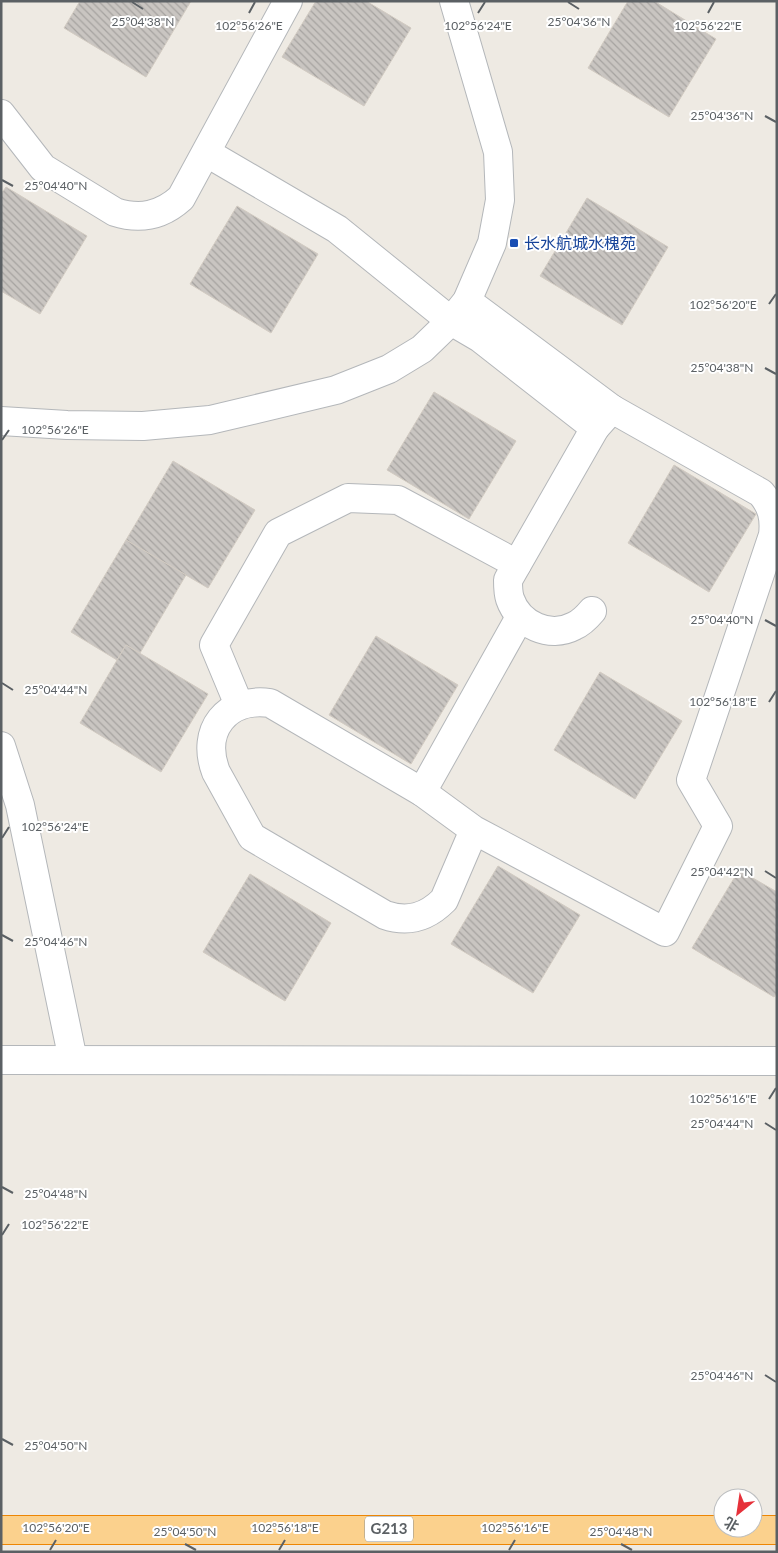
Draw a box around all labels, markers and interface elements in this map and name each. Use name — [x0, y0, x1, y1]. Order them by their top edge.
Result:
text: 25°04'38"N — [112, 14, 174, 29]
text: 25°04'36"N — [548, 14, 610, 29]
text: 102°56'26"E — [215, 18, 283, 33]
text: 102°56'24"E — [444, 18, 512, 33]
text: 102°56'22"E — [674, 18, 742, 33]
text: 25°04'36"N — [691, 108, 753, 123]
text: 25°04'40"N — [25, 178, 87, 193]
place label: 长水航城水槐苑 — [524, 233, 636, 252]
marker: 长水航城水槐苑 — [508, 237, 520, 249]
text: 102°56'20"E — [689, 297, 757, 312]
text: 25°04'38"N — [691, 360, 753, 375]
text: 102°56'26"E — [21, 422, 89, 437]
text: 25°04'40"N — [691, 612, 753, 627]
text: 25°04'44"N — [25, 682, 87, 697]
text: 102°56'18"E — [689, 694, 757, 709]
text: 102°56'24"E — [21, 819, 89, 834]
text: 25°04'42"N — [691, 864, 753, 879]
text: 25°04'46"N — [25, 934, 87, 949]
text: 102°56'16"E — [689, 1091, 757, 1106]
text: 25°04'44"N — [691, 1116, 753, 1131]
text: 25°04'48"N — [25, 1186, 87, 1201]
text: 102°56'22"E — [21, 1217, 89, 1232]
text: 25°04'46"N — [691, 1368, 753, 1383]
text: 25°04'50"N — [25, 1438, 87, 1453]
north arrow — [713, 1488, 763, 1538]
text: 北 — [721, 1514, 742, 1536]
road number: G213 — [365, 1516, 413, 1542]
text: 102°56'20"E — [22, 1520, 90, 1535]
text: 102°56'18"E — [251, 1520, 319, 1535]
text: 102°56'16"E — [481, 1520, 549, 1535]
text: 25°04'50"N — [154, 1524, 216, 1539]
text: 25°04'48"N — [590, 1524, 652, 1539]

